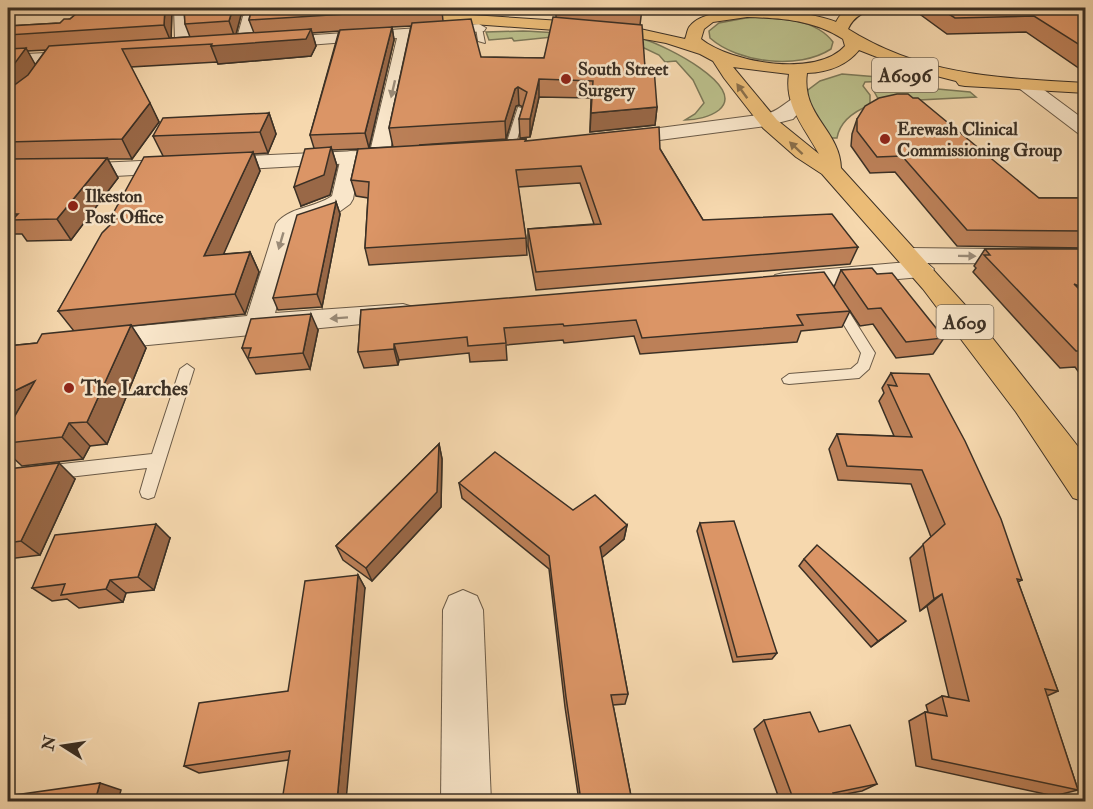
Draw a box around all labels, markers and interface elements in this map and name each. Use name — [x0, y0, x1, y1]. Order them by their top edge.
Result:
place label: South Street Surgery — [578, 58, 669, 102]
road number: A6096 — [872, 58, 938, 92]
marker: South Street Surgery — [559, 72, 573, 86]
one-way arrow — [388, 80, 398, 98]
one-way arrow — [736, 83, 748, 99]
place label: Erewash Clinical Commissioning Group — [897, 118, 1062, 162]
marker: Erewash Clinical Commissioning Group — [878, 132, 892, 146]
one-way arrow — [788, 141, 803, 155]
place label: Ilkeston Post Office — [85, 185, 164, 229]
marker: Ilkeston Post Office — [66, 199, 80, 213]
one-way arrow — [276, 232, 285, 250]
one-way arrow — [957, 251, 976, 261]
road number: A609 — [936, 305, 994, 339]
one-way arrow — [330, 313, 349, 322]
place label: The Larches — [80, 375, 188, 402]
marker: The Larches — [62, 381, 76, 395]
north arrow — [33, 716, 93, 776]
text: N — [38, 733, 61, 753]

